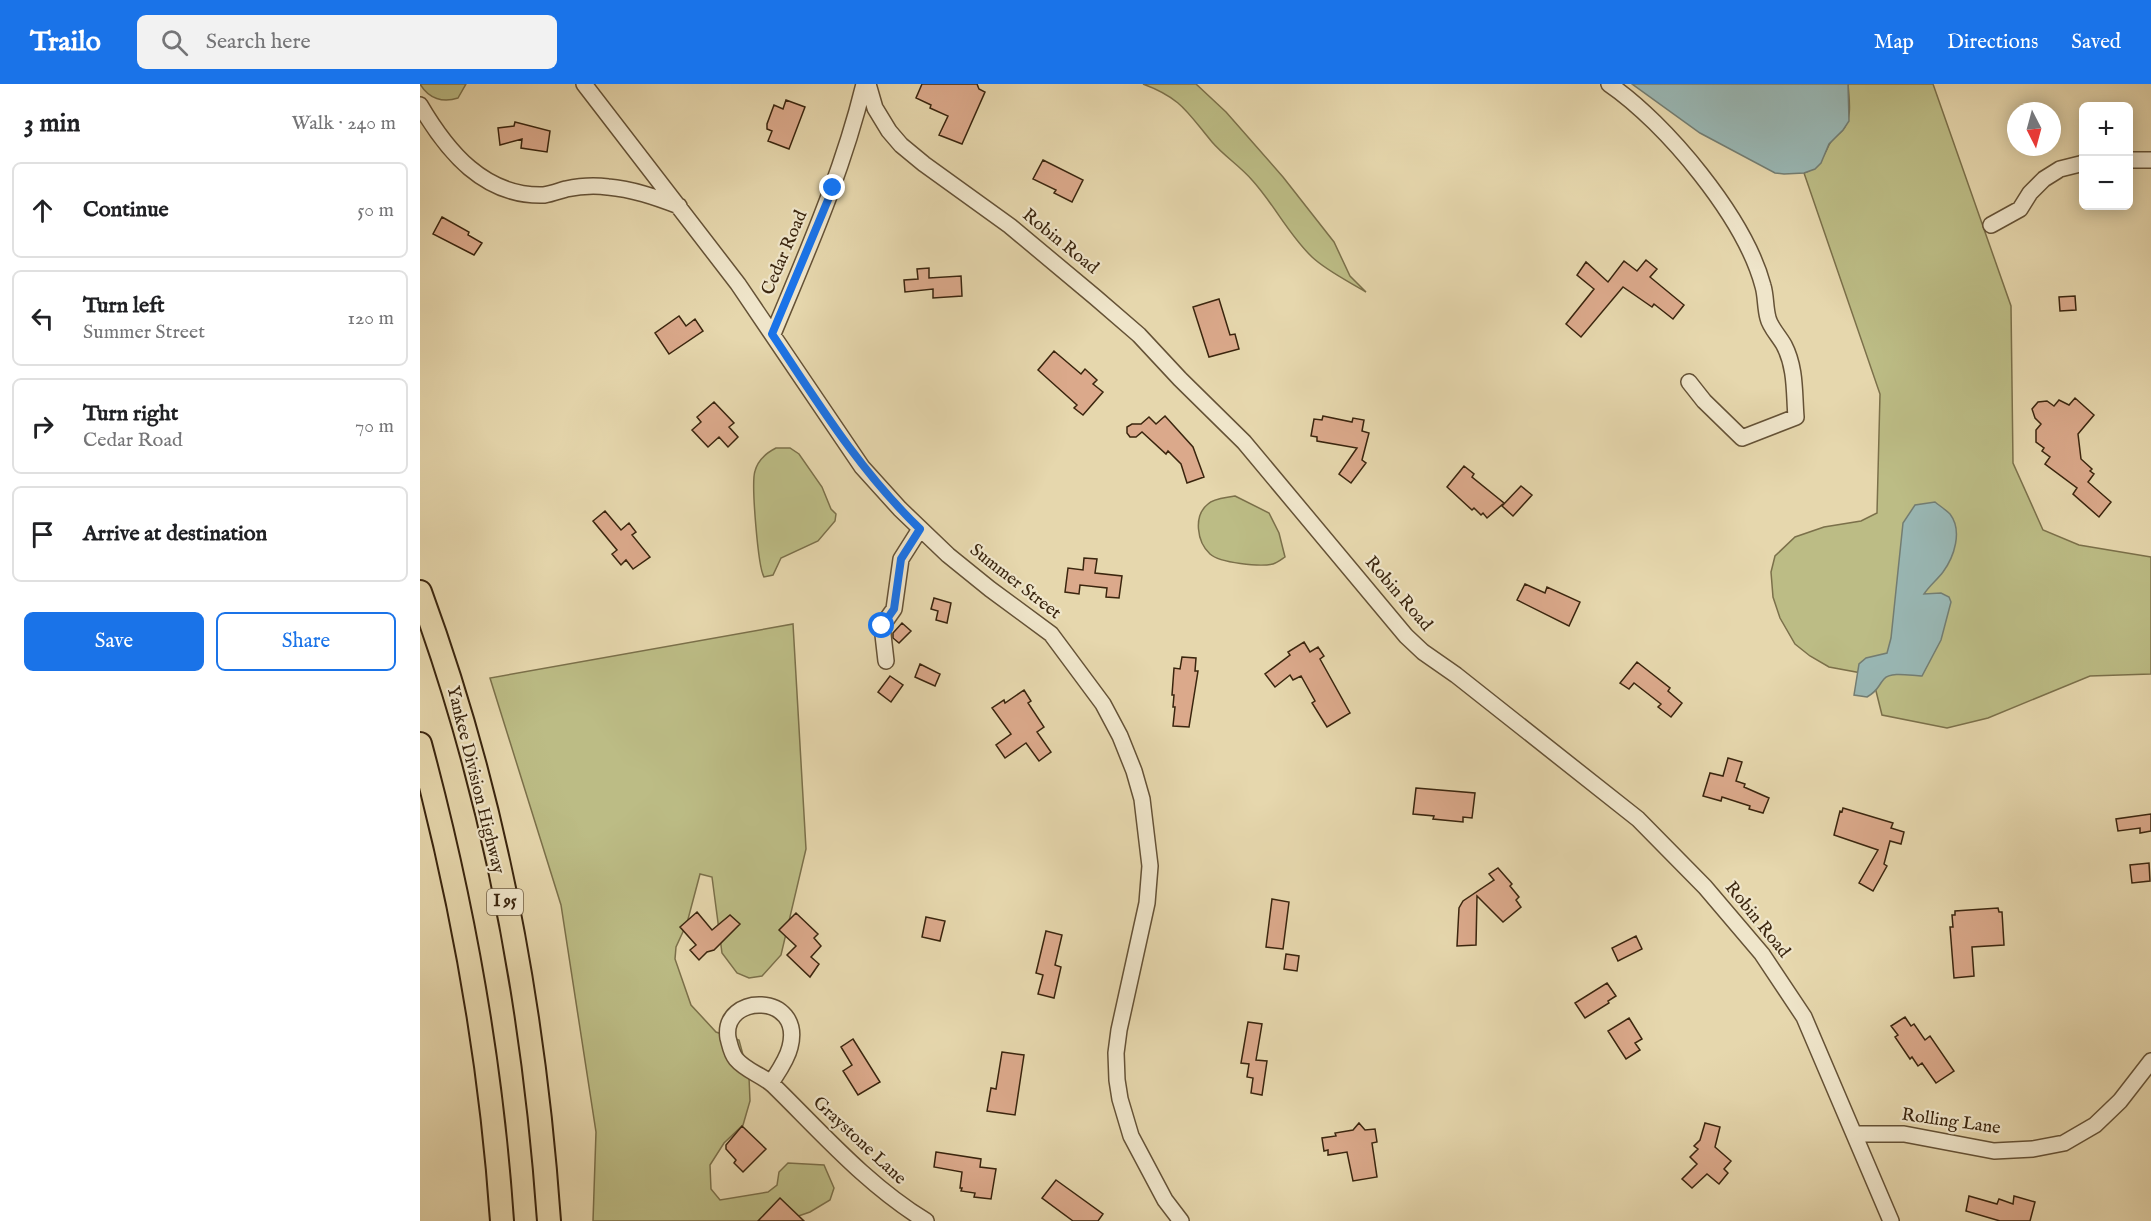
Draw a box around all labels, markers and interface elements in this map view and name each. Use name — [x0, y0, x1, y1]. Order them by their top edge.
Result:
search box — [137, 15, 557, 69]
text: Trailo — [30, 25, 101, 60]
icon: search — [158, 26, 191, 59]
text: Search here — [206, 28, 311, 56]
text: Map — [1874, 29, 1914, 56]
text: Directions — [1947, 29, 2038, 56]
text: Saved — [2071, 29, 2121, 56]
north arrow — [2007, 102, 2061, 156]
map controls — [2079, 102, 2133, 210]
button: + — [2079, 102, 2133, 156]
text: 3 min — [24, 107, 80, 140]
text: Walk · 240 m — [291, 111, 396, 136]
button: − — [2079, 156, 2133, 210]
route end — [819, 174, 845, 200]
icon: ahead — [26, 194, 59, 227]
text: Continue — [83, 196, 169, 224]
text: 50 m — [357, 198, 394, 223]
street label: Robin Road — [1017, 204, 1103, 280]
street label: Cedar Road — [757, 207, 813, 299]
text: Turn left — [83, 292, 165, 320]
icon: left — [26, 302, 59, 335]
text: 120 m — [348, 306, 394, 331]
text: Summer Street — [83, 320, 205, 345]
text: Turn right — [83, 400, 178, 428]
icon: right — [26, 410, 59, 443]
text: 70 m — [355, 414, 394, 439]
text: Cedar Road — [83, 428, 183, 453]
icon: arrive — [26, 518, 59, 551]
text: Arrive at destination — [83, 520, 267, 548]
street label: Summer Street — [965, 539, 1065, 625]
street label: Robin Road — [1359, 552, 1437, 637]
button: Save — [24, 612, 204, 671]
button: Share — [216, 612, 396, 671]
route start — [868, 612, 894, 638]
street label: Yankee Division Highway — [441, 684, 510, 876]
street label: Robin Road — [1719, 877, 1795, 963]
road number: I 95 — [487, 889, 523, 915]
street label: Graystone Lane — [807, 1092, 911, 1190]
street label: Rolling Lane — [1900, 1104, 2002, 1140]

